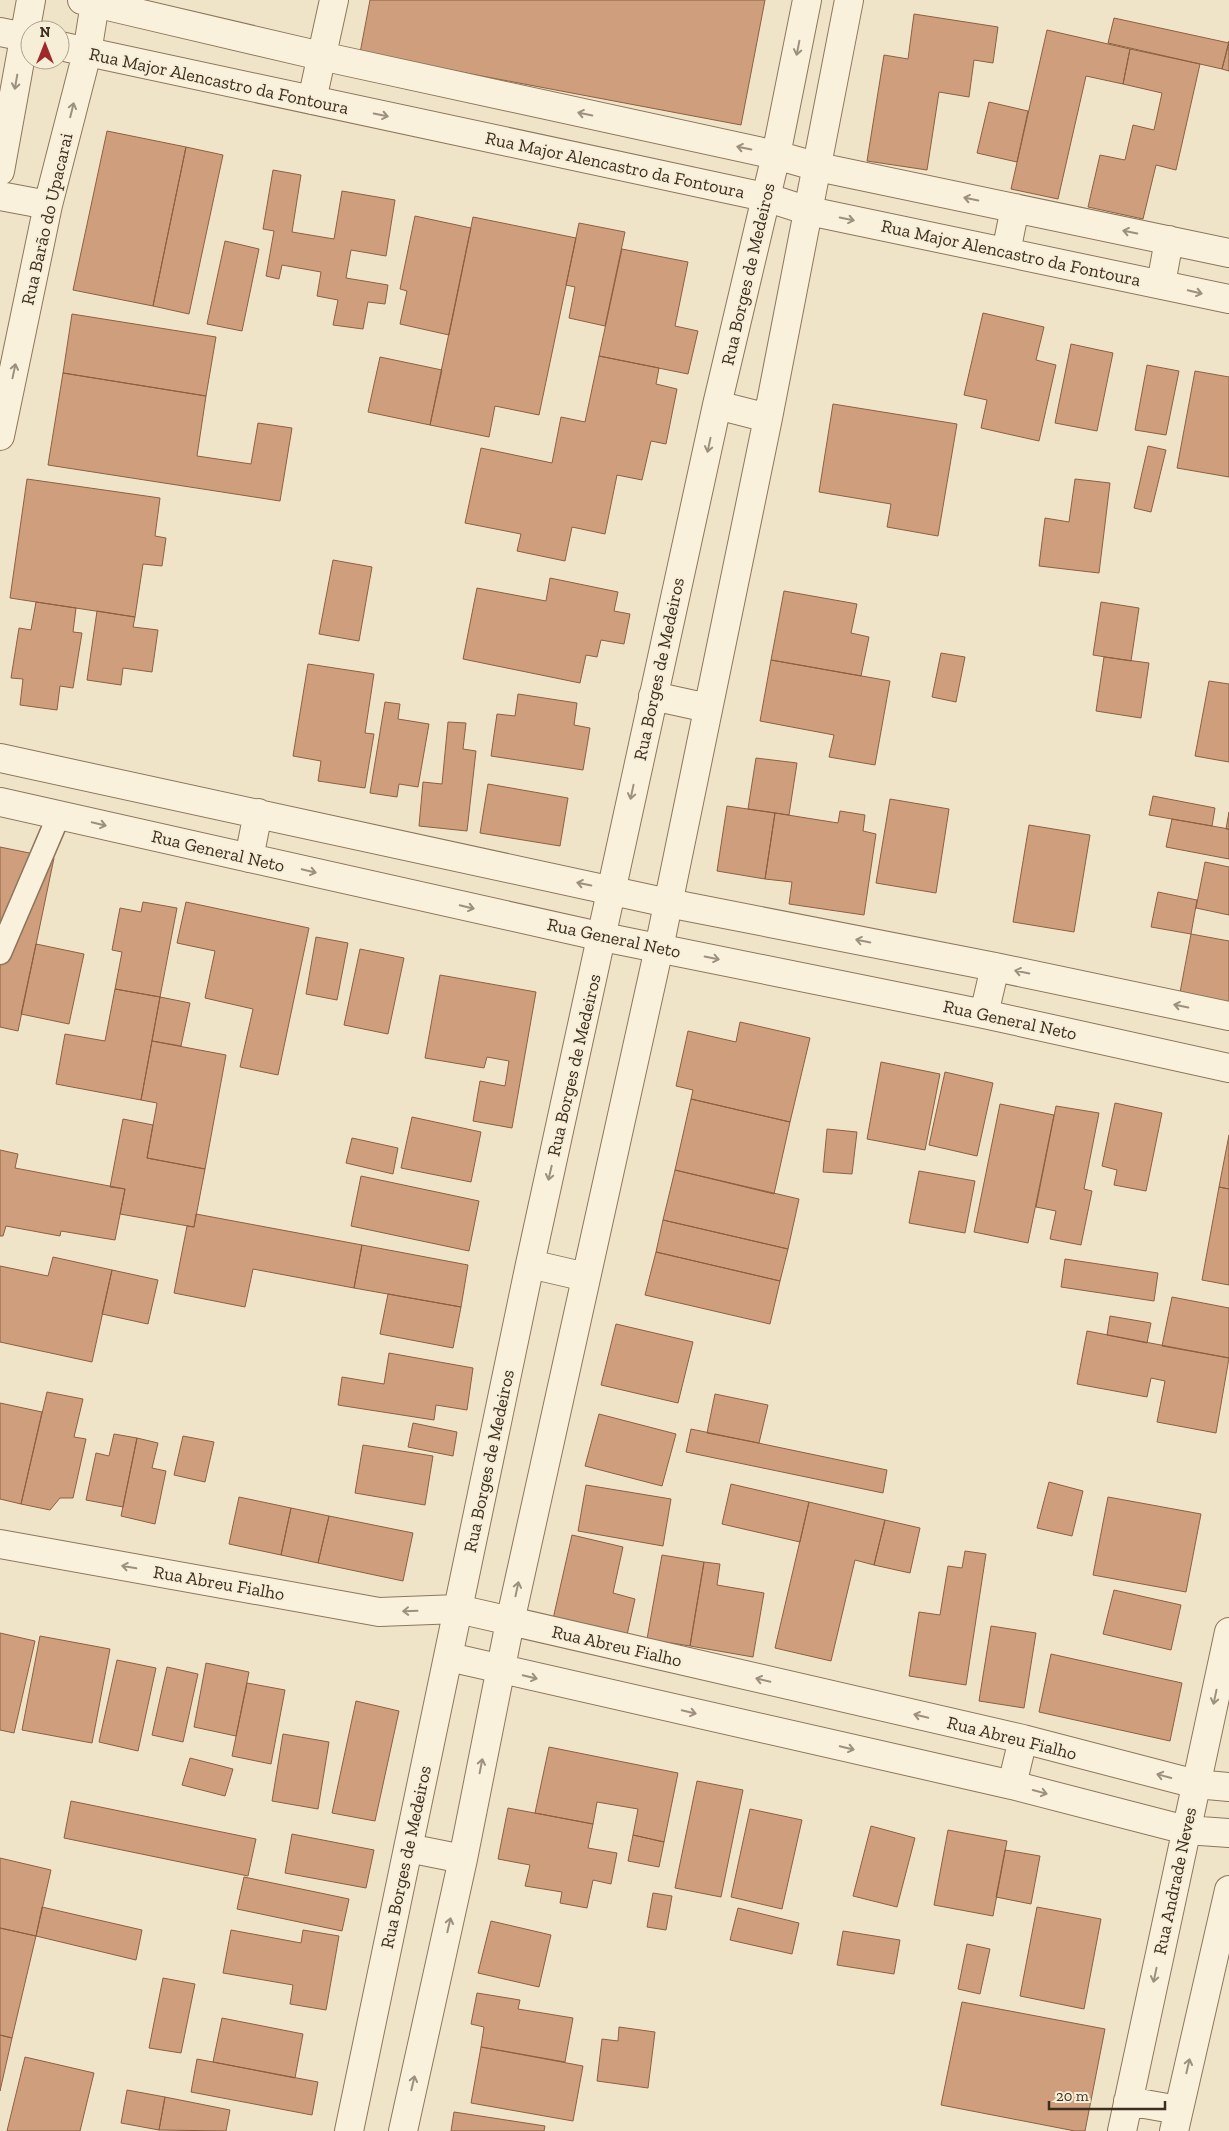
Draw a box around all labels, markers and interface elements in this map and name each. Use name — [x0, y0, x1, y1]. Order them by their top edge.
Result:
north arrow — [20, 20, 70, 70]
text: N — [40, 24, 51, 41]
one-way arrow — [792, 39, 802, 55]
street label: Rua Major Alencastro da Fontoura — [87, 43, 351, 119]
one-way arrow — [11, 74, 21, 90]
one-way arrow — [68, 102, 77, 118]
one-way arrow — [578, 109, 594, 118]
one-way arrow — [373, 111, 389, 120]
street label: Rua Major Alencastro da Fontoura — [483, 127, 747, 203]
street label: Rua Barão do Upacarai — [17, 131, 77, 307]
one-way arrow — [737, 143, 753, 153]
street label: Rua Borges de Medeiros — [716, 181, 780, 367]
one-way arrow — [963, 193, 979, 203]
one-way arrow — [839, 215, 855, 224]
street label: Rua Major Alencastro da Fontoura — [879, 215, 1143, 291]
one-way arrow — [1122, 227, 1138, 236]
one-way arrow — [1186, 288, 1202, 297]
one-way arrow — [9, 363, 19, 379]
one-way arrow — [703, 437, 713, 453]
street label: Rua Borges de Medeiros — [629, 575, 689, 762]
one-way arrow — [627, 784, 636, 800]
one-way arrow — [90, 820, 106, 829]
street label: Rua General Neto — [149, 825, 287, 877]
one-way arrow — [300, 867, 316, 876]
one-way arrow — [576, 879, 592, 888]
one-way arrow — [459, 903, 475, 912]
street label: Rua General Neto — [545, 913, 683, 963]
one-way arrow — [855, 936, 871, 945]
one-way arrow — [703, 954, 719, 964]
one-way arrow — [1015, 967, 1031, 977]
street label: Rua Borges de Medeiros — [542, 972, 606, 1158]
street label: Rua General Neto — [941, 995, 1079, 1045]
one-way arrow — [1174, 1001, 1190, 1010]
one-way arrow — [545, 1165, 554, 1181]
street label: Rua Borges de Medeiros — [459, 1367, 519, 1554]
one-way arrow — [121, 1561, 137, 1571]
street label: Rua Abreu Fialho — [152, 1561, 286, 1605]
one-way arrow — [513, 1582, 522, 1598]
one-way arrow — [402, 1606, 418, 1615]
street label: Rua Abreu Fialho — [550, 1620, 684, 1672]
one-way arrow — [522, 1672, 538, 1682]
one-way arrow — [755, 1675, 771, 1684]
one-way arrow — [1210, 1689, 1219, 1705]
one-way arrow — [680, 1708, 696, 1717]
one-way arrow — [914, 1711, 930, 1720]
street label: Rua Abreu Fialho — [945, 1711, 1079, 1765]
one-way arrow — [839, 1744, 855, 1753]
one-way arrow — [477, 1758, 487, 1774]
street label: Rua Borges de Medeiros — [376, 1763, 436, 1950]
one-way arrow — [1156, 1771, 1172, 1780]
one-way arrow — [1031, 1788, 1047, 1797]
street label: Rua Andrade Neves — [1149, 1805, 1201, 1957]
one-way arrow — [445, 1917, 454, 1933]
one-way arrow — [1149, 1967, 1159, 1983]
one-way arrow — [1184, 2059, 1193, 2075]
one-way arrow — [409, 2076, 418, 2092]
scale bar — [1049, 2078, 1165, 2110]
text: 20 m — [1056, 2087, 1089, 2105]

